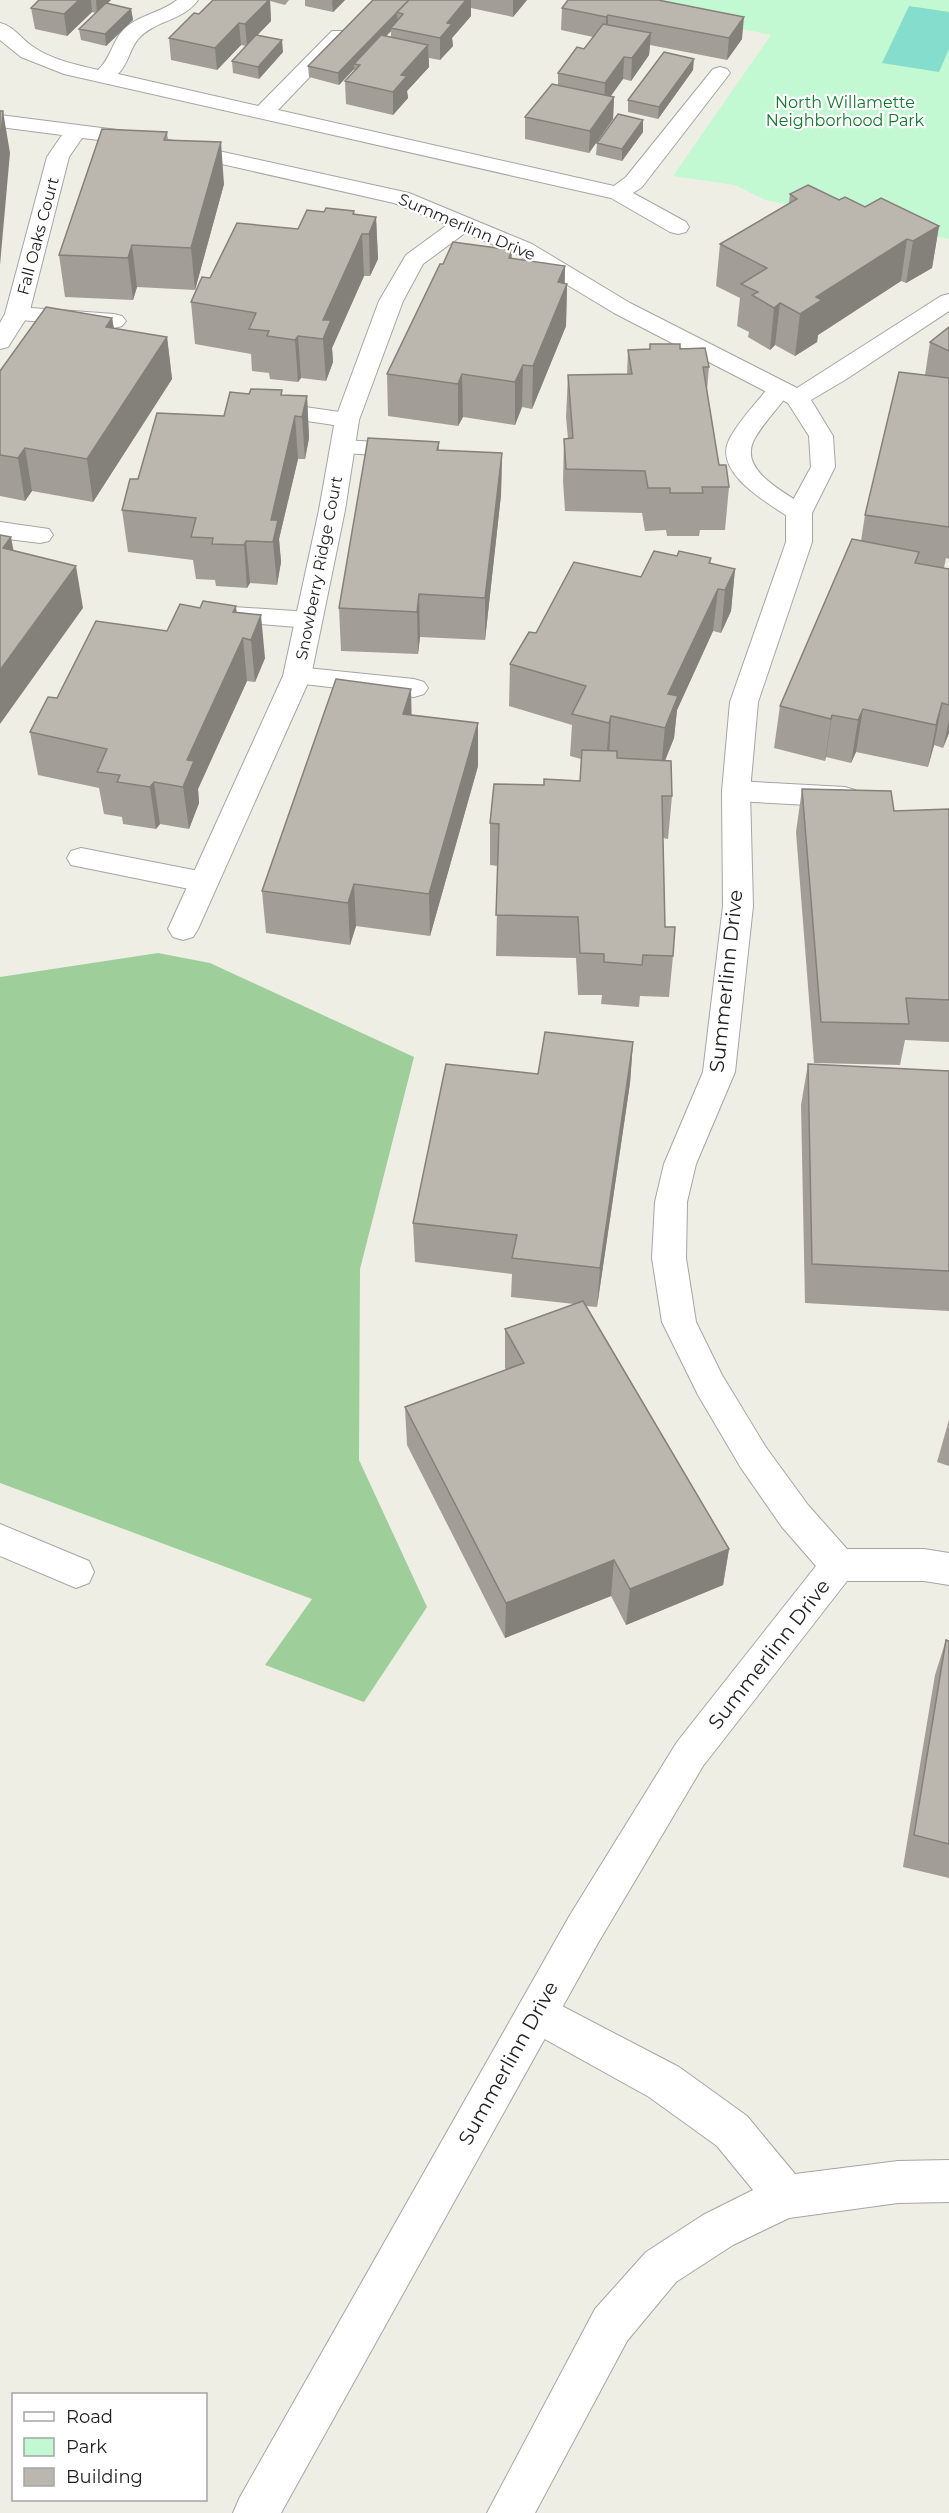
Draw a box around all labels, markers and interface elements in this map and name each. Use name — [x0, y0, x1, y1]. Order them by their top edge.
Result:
park label: North Willamette Neighborhood Park — [766, 93, 925, 130]
street label: Fall Oaks Court — [13, 175, 63, 297]
street label: Summerlinn Drive — [396, 190, 538, 264]
street label: Snowberry Ridge Court — [292, 474, 346, 662]
street label: Summerlinn Drive — [704, 888, 748, 1074]
street label: Summerlinn Drive — [703, 1574, 835, 1734]
street label: Summerlinn Drive — [453, 1977, 563, 2149]
legend — [12, 2393, 207, 2501]
text: Road — [66, 2406, 113, 2428]
text: Park — [66, 2436, 107, 2458]
text: Building — [66, 2466, 143, 2488]

